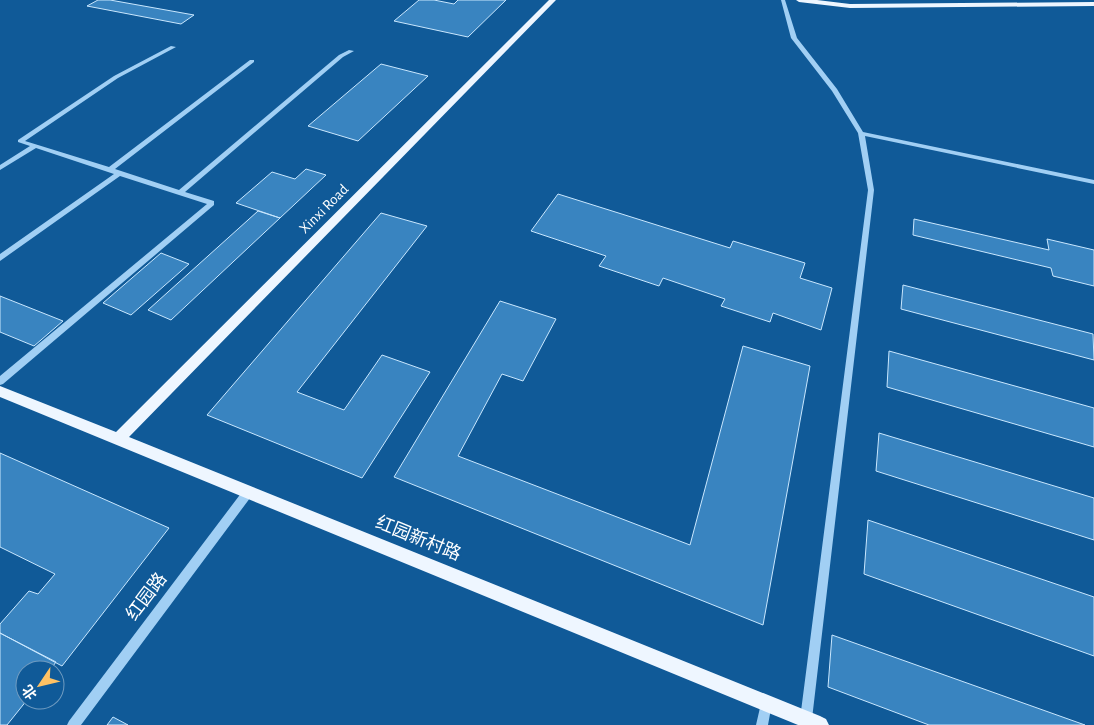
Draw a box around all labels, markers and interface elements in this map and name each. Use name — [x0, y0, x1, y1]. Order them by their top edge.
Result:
street label: Xinxi Road — [297, 181, 352, 236]
street label: 红园新村路 — [373, 512, 464, 564]
street label: 红园路 — [122, 569, 170, 624]
north arrow — [15, 660, 65, 710]
text: 北 — [20, 682, 40, 702]

